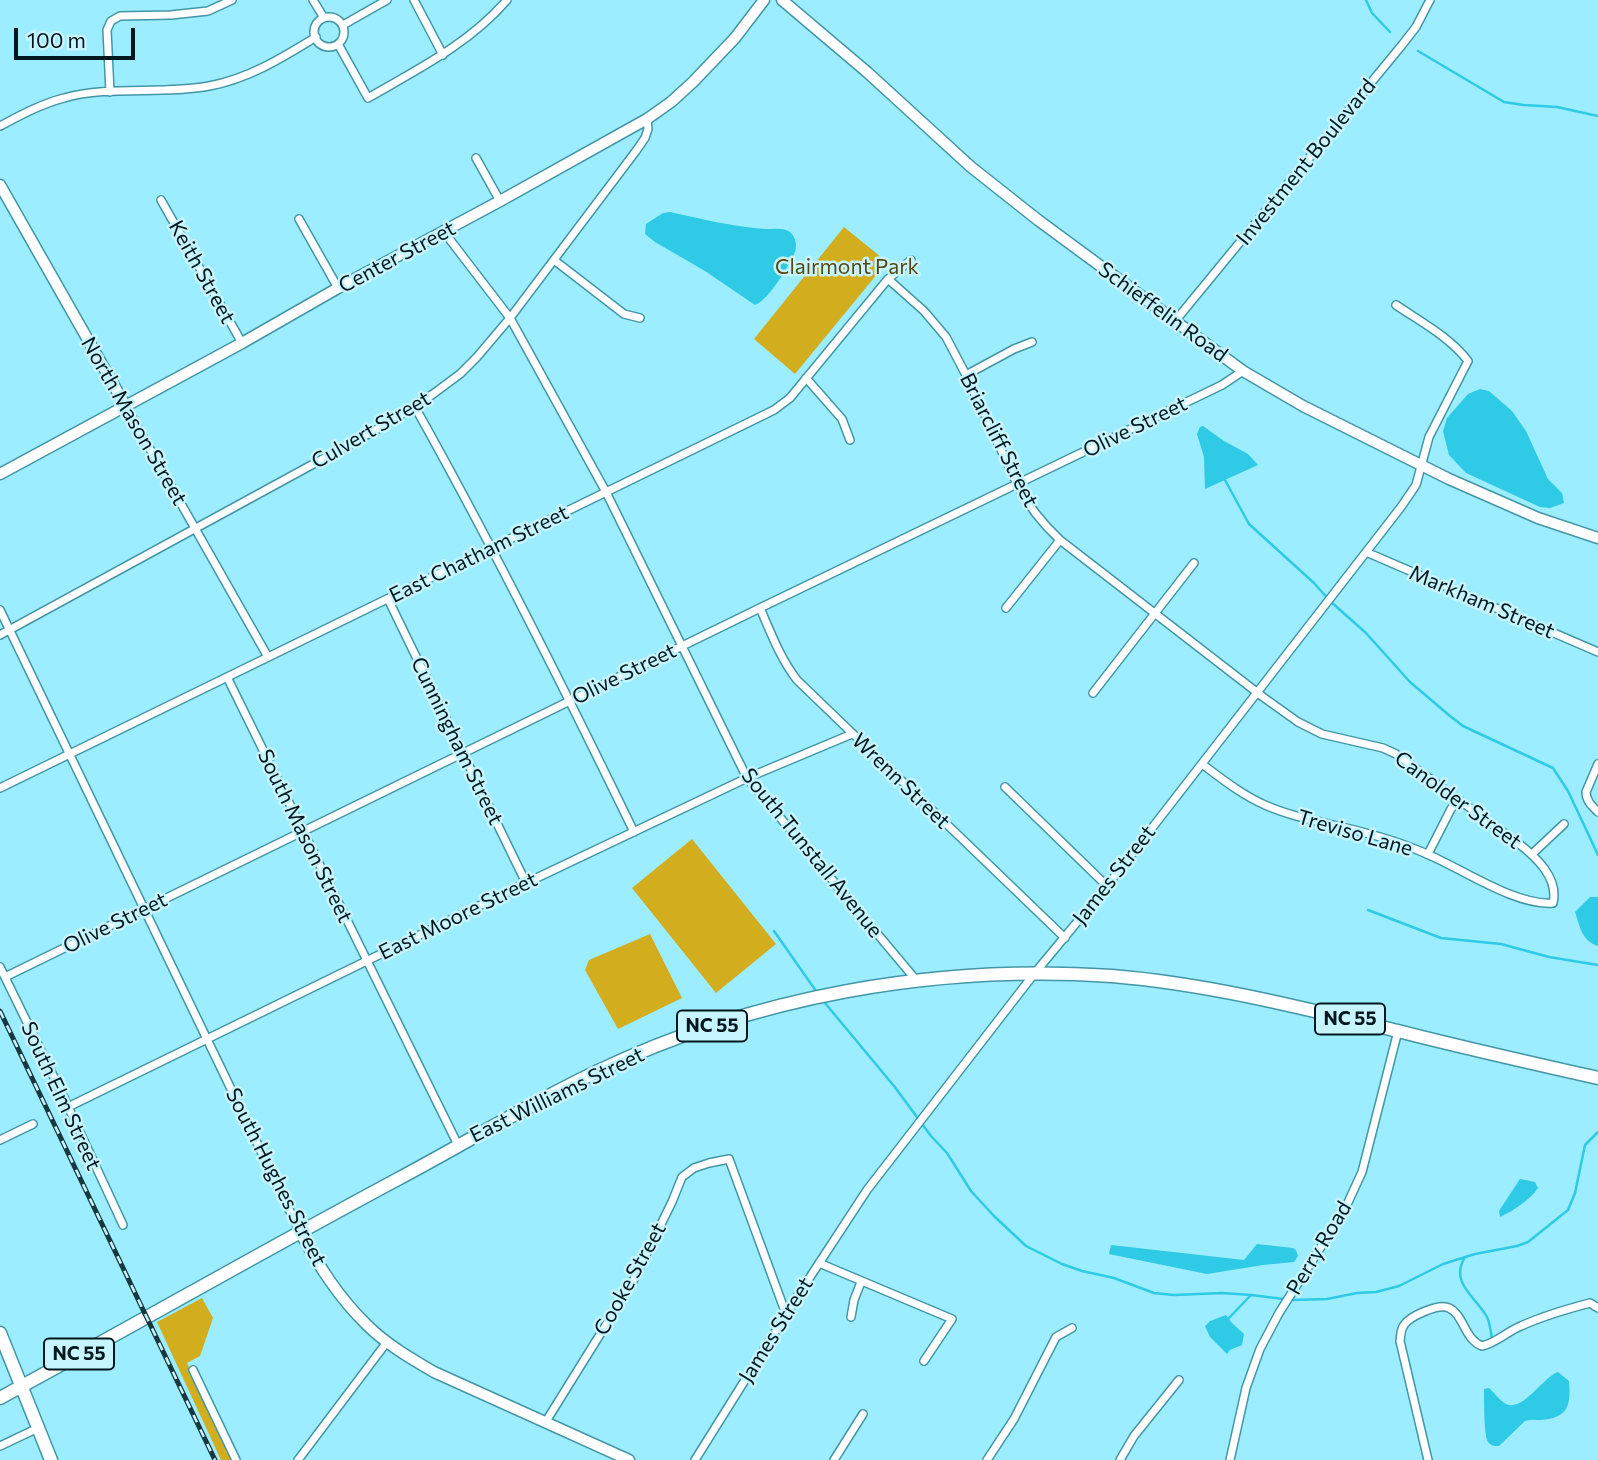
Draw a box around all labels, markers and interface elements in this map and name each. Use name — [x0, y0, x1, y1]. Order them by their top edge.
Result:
scale bar — [18, 14, 138, 58]
text: 100 m — [27, 27, 86, 52]
street label: Investment Boulevard — [1231, 74, 1381, 250]
street label: Keith Street — [163, 216, 241, 328]
street label: Center Street — [334, 216, 460, 298]
park label: Clairmont Park — [775, 254, 919, 280]
street label: Schieffelin Road — [1093, 257, 1233, 367]
street label: North Mason Street — [76, 333, 192, 509]
street label: Briarcliff Street — [954, 369, 1044, 511]
street label: Culvert Street — [307, 386, 435, 474]
street label: Olive Street — [1079, 391, 1191, 463]
street label: East Chatham Street — [385, 500, 573, 608]
street label: Markham Street — [1406, 560, 1558, 644]
street label: Olive Street — [568, 638, 680, 710]
street label: Cunningham Street — [405, 653, 509, 829]
street label: Wrenn Street — [847, 728, 955, 834]
street label: South Mason Street — [252, 745, 358, 927]
street label: Canolder Street — [1390, 746, 1526, 854]
street label: South Tunstall Avenue — [736, 763, 888, 943]
street label: Treviso Lane — [1294, 804, 1416, 862]
street label: James Street — [1067, 820, 1161, 930]
street label: East Moore Street — [375, 867, 541, 965]
street label: Olive Street — [59, 887, 171, 959]
road number: NC 55 — [1315, 1004, 1385, 1035]
road number: NC 55 — [677, 1010, 747, 1042]
street label: South Elm Street — [16, 1018, 106, 1174]
street label: East Williams Street — [466, 1042, 648, 1148]
street label: South Hughes Street — [220, 1084, 332, 1270]
street label: Perry Road — [1281, 1197, 1357, 1299]
street label: Cooke Street — [589, 1218, 671, 1340]
street label: James Street — [734, 1273, 818, 1387]
road number: NC 55 — [44, 1338, 114, 1370]

